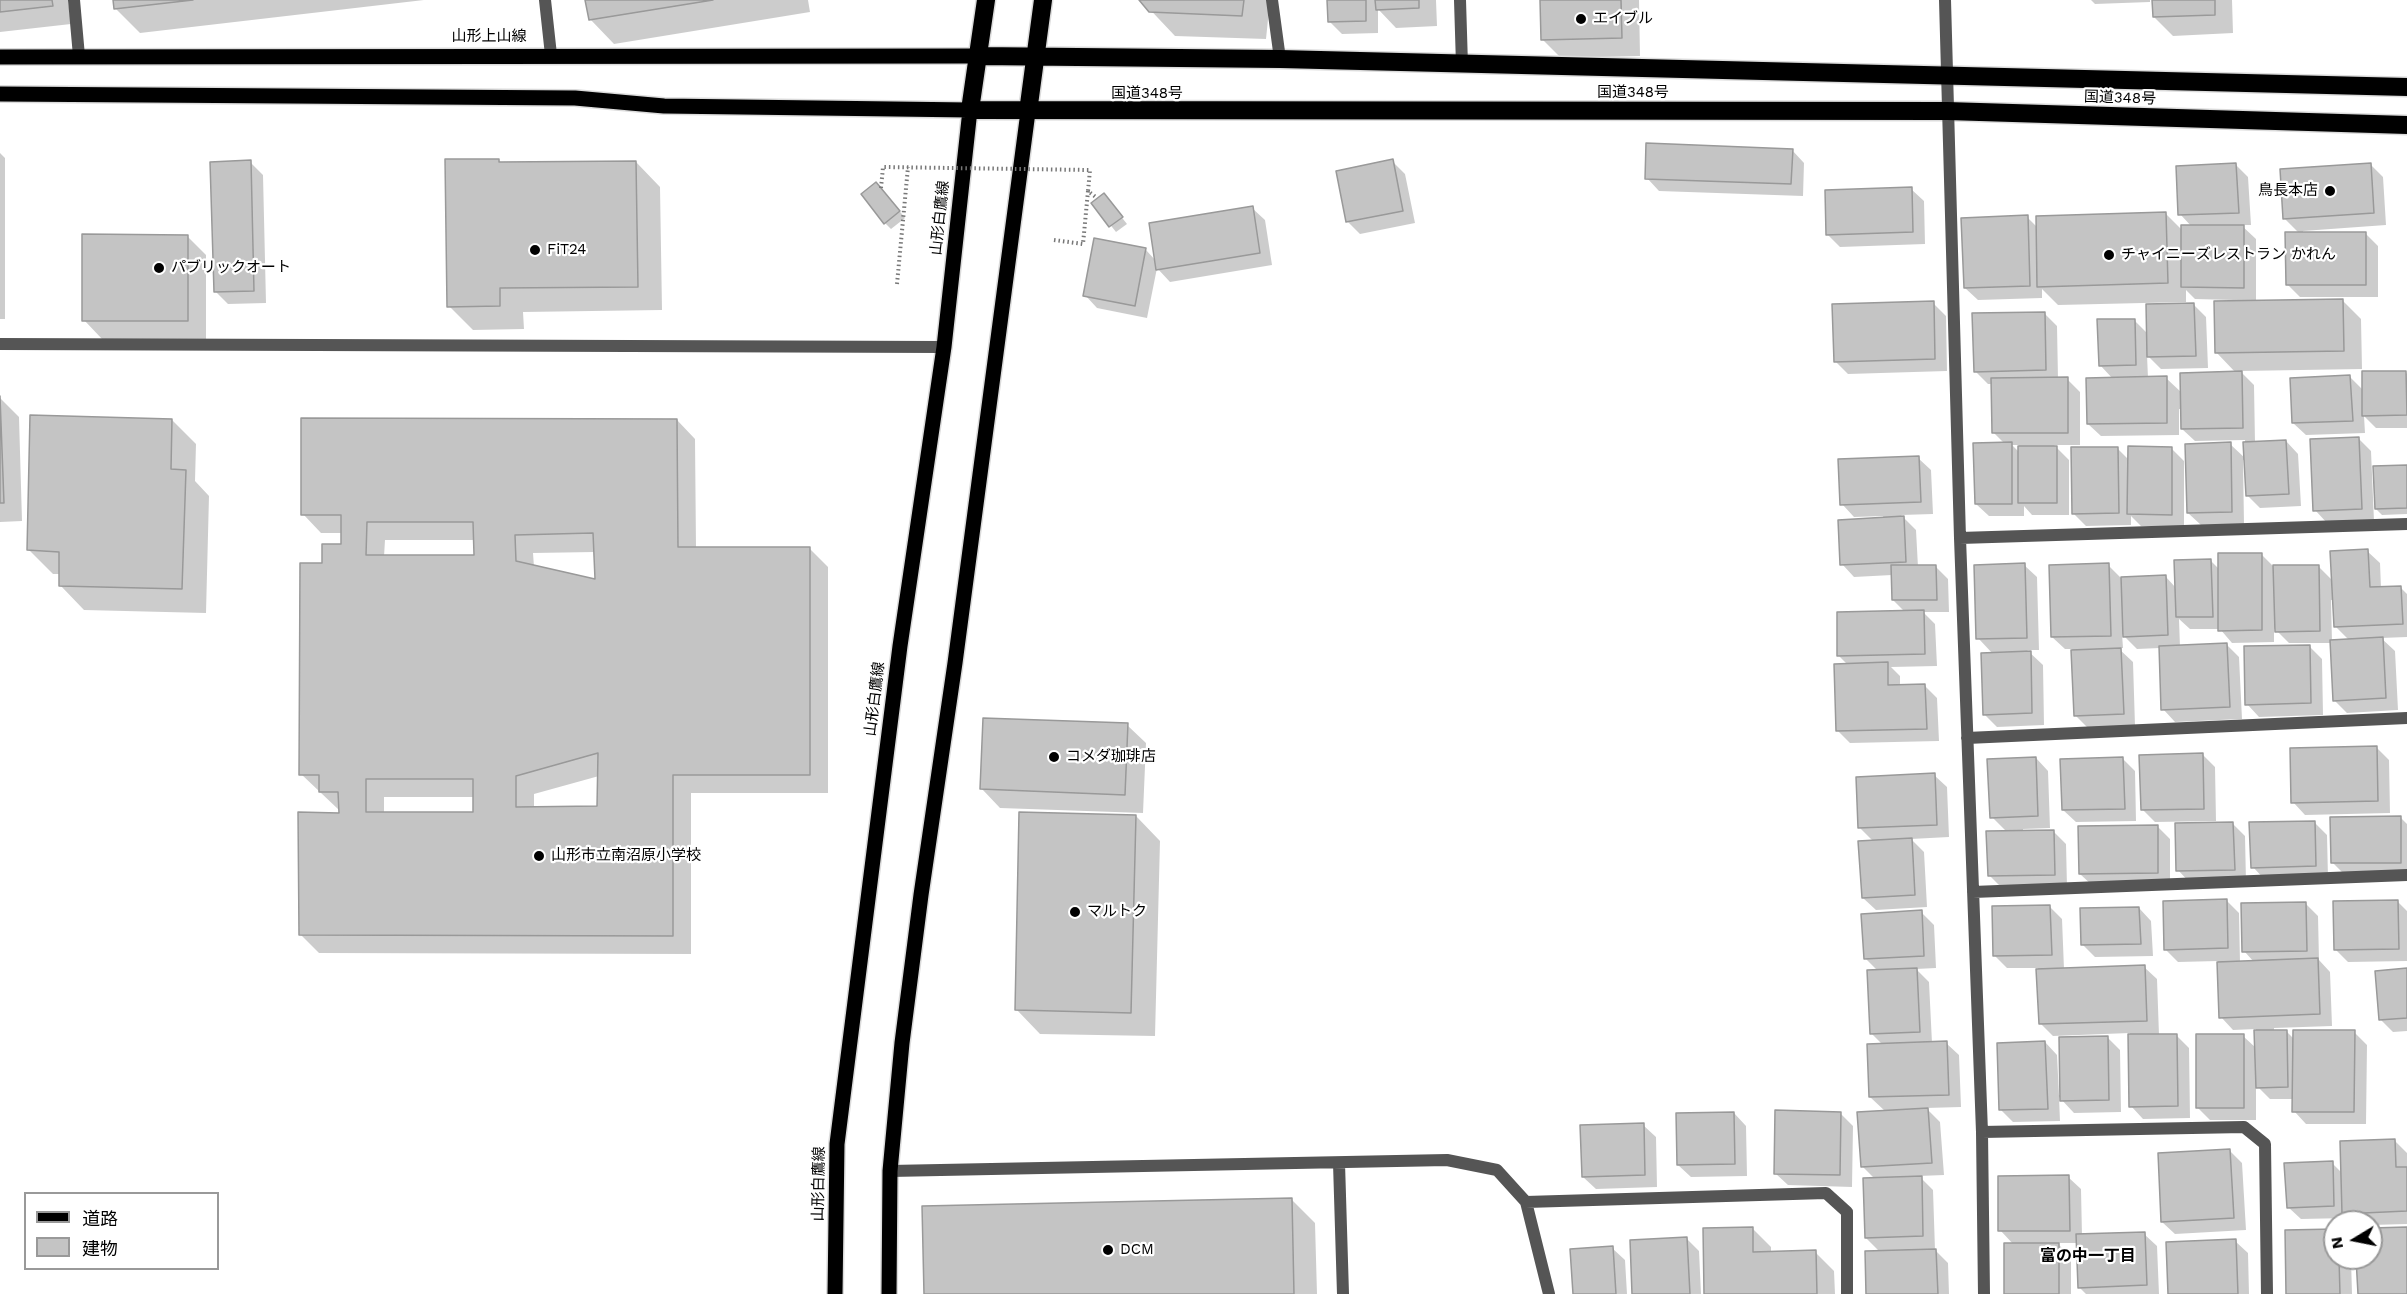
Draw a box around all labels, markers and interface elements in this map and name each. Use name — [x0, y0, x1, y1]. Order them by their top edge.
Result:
place label: エイブル — [1593, 10, 1653, 28]
marker: エイブル — [1574, 12, 1588, 26]
street label: 山形上山線 — [452, 28, 526, 46]
street label: 国道348号 — [1597, 84, 1669, 102]
street label: 国道348号 — [1111, 85, 1183, 103]
street label: 国道348号 — [2084, 88, 2156, 108]
street label: 山形白鷹線 — [927, 180, 953, 256]
place label: 鳥長本店 — [2258, 182, 2318, 200]
marker: 鳥長本店 — [2323, 184, 2337, 198]
place label: FiT24 — [547, 241, 586, 259]
marker: FiT24 — [528, 243, 542, 257]
place label: チャイニーズレストラン かれん — [2121, 246, 2336, 264]
marker: チャイニーズレストラン かれん — [2102, 248, 2116, 262]
place label: パブリックオート — [171, 259, 291, 277]
marker: パブリックオート — [152, 261, 166, 275]
street label: 山形白鷹線 — [861, 661, 889, 737]
place label: コメダ珈琲店 — [1066, 748, 1156, 766]
marker: コメダ珈琲店 — [1047, 750, 1061, 764]
place label: 山形市立南沼原小学校 — [551, 847, 701, 865]
marker: 山形市立南沼原小学校 — [532, 849, 546, 863]
place label: マルトク — [1087, 903, 1147, 921]
marker: マルトク — [1068, 905, 1082, 919]
street label: 山形白鷹線 — [809, 1146, 829, 1222]
legend — [24, 1192, 219, 1270]
text: 道路 — [82, 1208, 118, 1229]
north arrow — [2323, 1210, 2383, 1270]
text: N — [2326, 1235, 2347, 1250]
text: 建物 — [82, 1238, 118, 1259]
place label: DCM — [1120, 1241, 1154, 1259]
marker: DCM — [1101, 1243, 1115, 1257]
district label: 富の中一丁目 — [2040, 1246, 2136, 1266]

